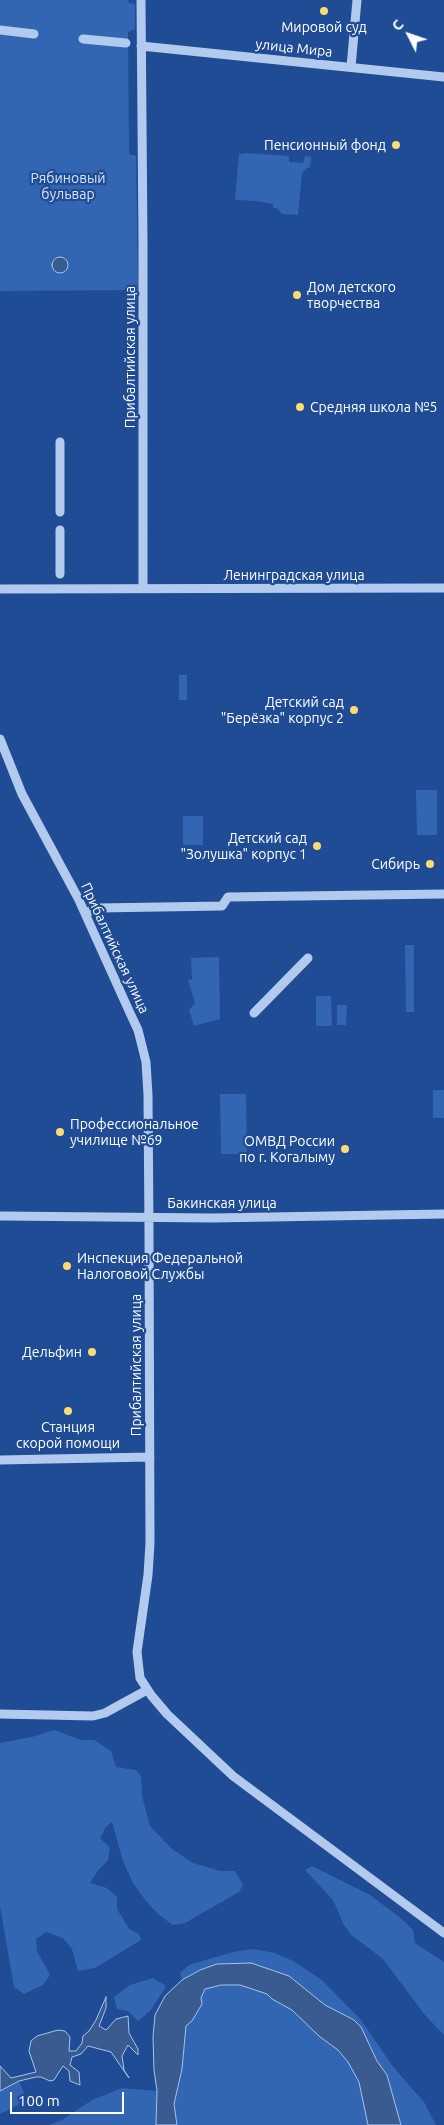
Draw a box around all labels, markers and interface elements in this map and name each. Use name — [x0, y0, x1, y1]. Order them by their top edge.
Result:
marker: Мировой суд — [318, 5, 330, 17]
north arrow — [384, 10, 434, 60]
text: С — [389, 17, 407, 34]
place label: Мировой суд — [281, 19, 367, 35]
street label: улица Мира — [255, 36, 333, 60]
place label: Пенсионный фонд — [264, 137, 386, 153]
marker: Пенсионный фонд — [390, 139, 402, 151]
park label: Рябиновый бульвар — [30, 170, 106, 202]
place label: Дом детского творчества — [307, 279, 396, 312]
street label: Прибалтийская улица — [122, 286, 138, 428]
marker: Дом детского творчества — [291, 289, 303, 301]
place label: Средняя школа №5 — [310, 399, 438, 415]
marker: Средняя школа №5 — [294, 401, 306, 413]
street label: Ленинградская улица — [223, 567, 365, 583]
place label: Детский сад "Берёзка" корпус 2 — [221, 694, 344, 726]
marker: Детский сад "Берёзка" корпус 2 — [348, 704, 360, 716]
place label: Детский сад "Золушка" корпус 1 — [180, 830, 307, 862]
marker: Детский сад "Золушка" корпус 1 — [311, 840, 323, 852]
place label: Сибирь — [371, 856, 420, 872]
marker: Сибирь — [424, 858, 436, 870]
street label: Прибалтийская улица — [77, 880, 153, 1016]
place label: Профессиональное училище №69 — [70, 1116, 199, 1148]
marker: Профессиональное училище №69 — [54, 1126, 66, 1138]
place label: ОМВД России по г. Когалыму — [239, 1133, 335, 1166]
marker: ОМВД России по г. Когалыму — [339, 1143, 351, 1155]
street label: Бакинская улица — [167, 1195, 277, 1211]
place label: Инспекция Федеральной Налоговой Службы — [77, 1250, 243, 1282]
marker: Инспекция Федеральной Налоговой Службы — [61, 1260, 73, 1272]
street label: Прибалтийская улица — [128, 1294, 144, 1436]
place label: Дельфин — [22, 1344, 82, 1360]
marker: Дельфин — [86, 1346, 98, 1358]
marker: Станция скорой помощи — [62, 1405, 74, 1417]
place label: Станция скорой помощи — [16, 1419, 120, 1451]
scale bar — [12, 2082, 126, 2114]
text: 100 m — [18, 2092, 60, 2109]

